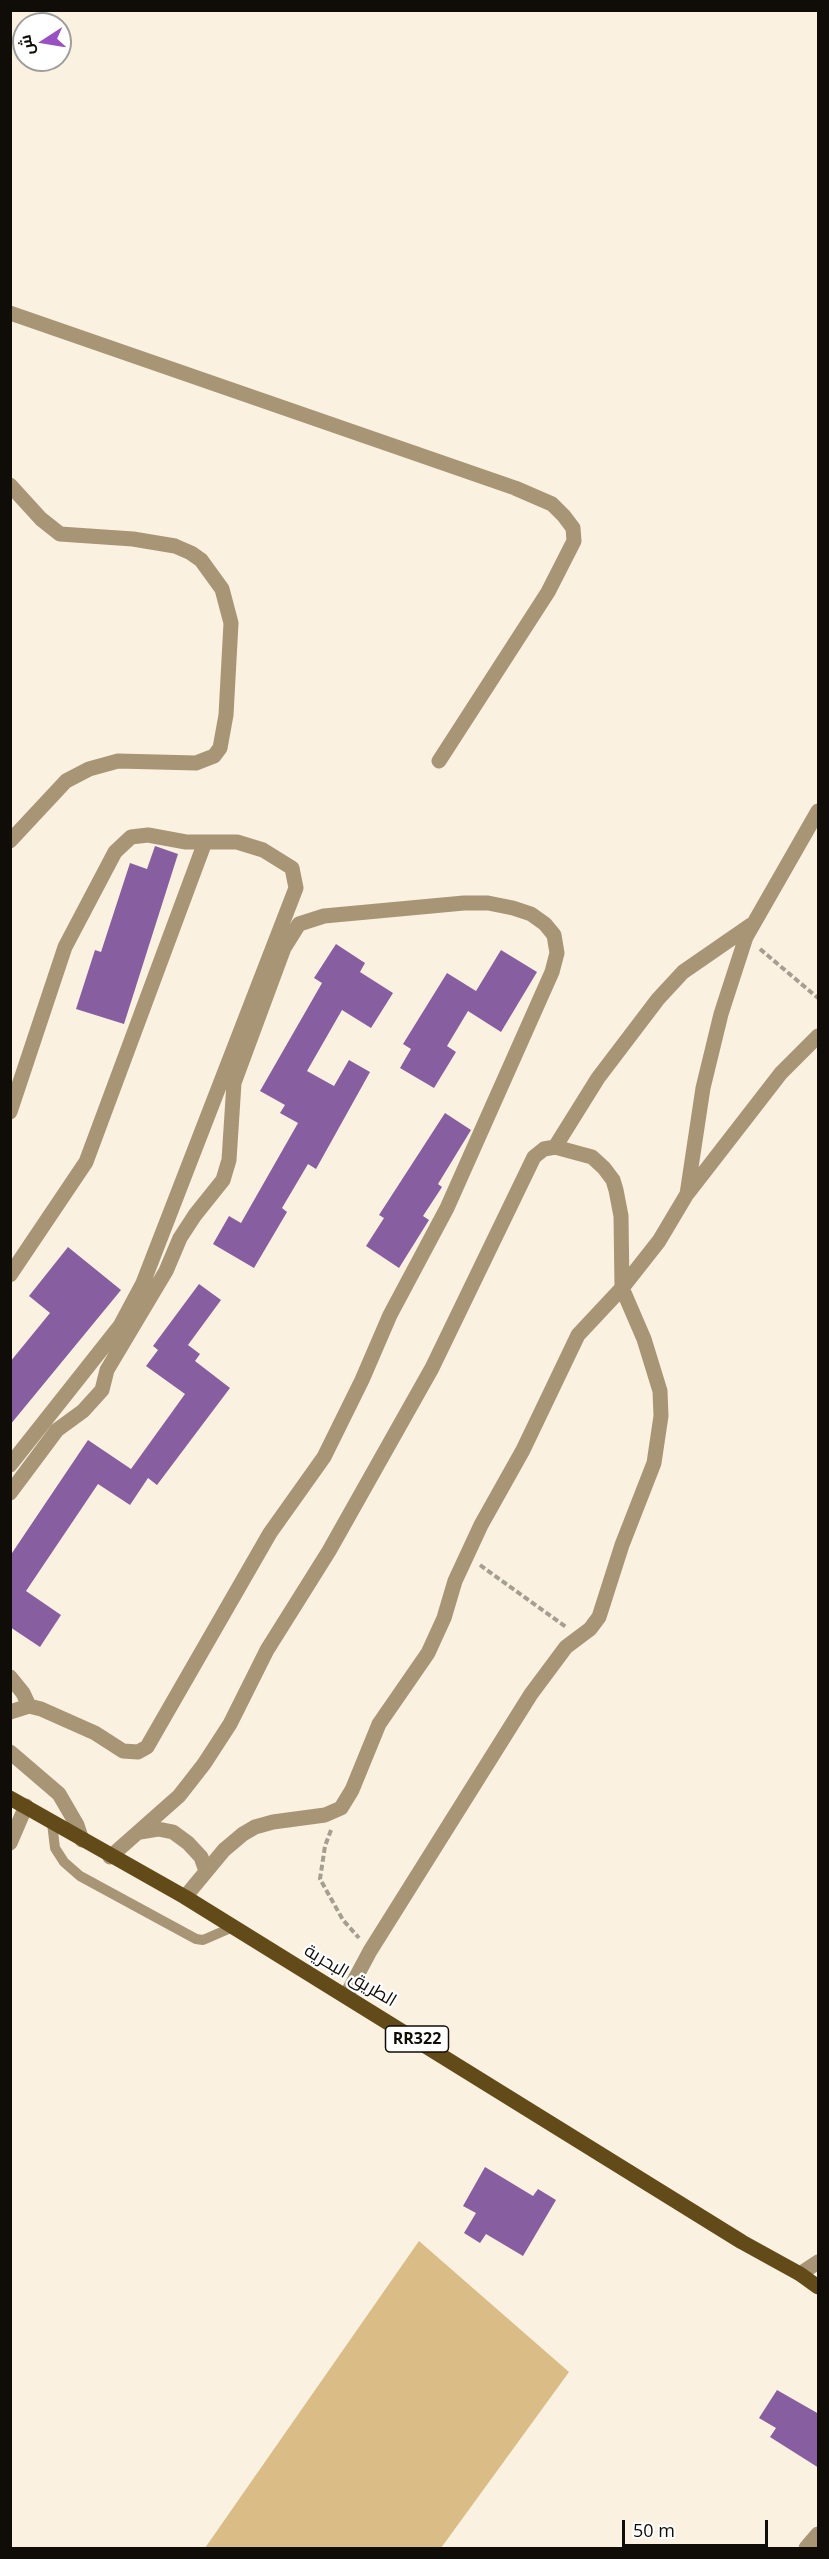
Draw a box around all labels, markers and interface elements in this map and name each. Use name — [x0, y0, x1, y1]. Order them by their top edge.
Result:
north arrow — [12, 12, 72, 72]
text: ش — [13, 33, 39, 58]
street label: الطريق البحرية — [300, 1940, 400, 2012]
road number: RR322 — [386, 2026, 448, 2052]
scale bar — [625, 2508, 770, 2546]
text: 50 m — [633, 2518, 675, 2542]

